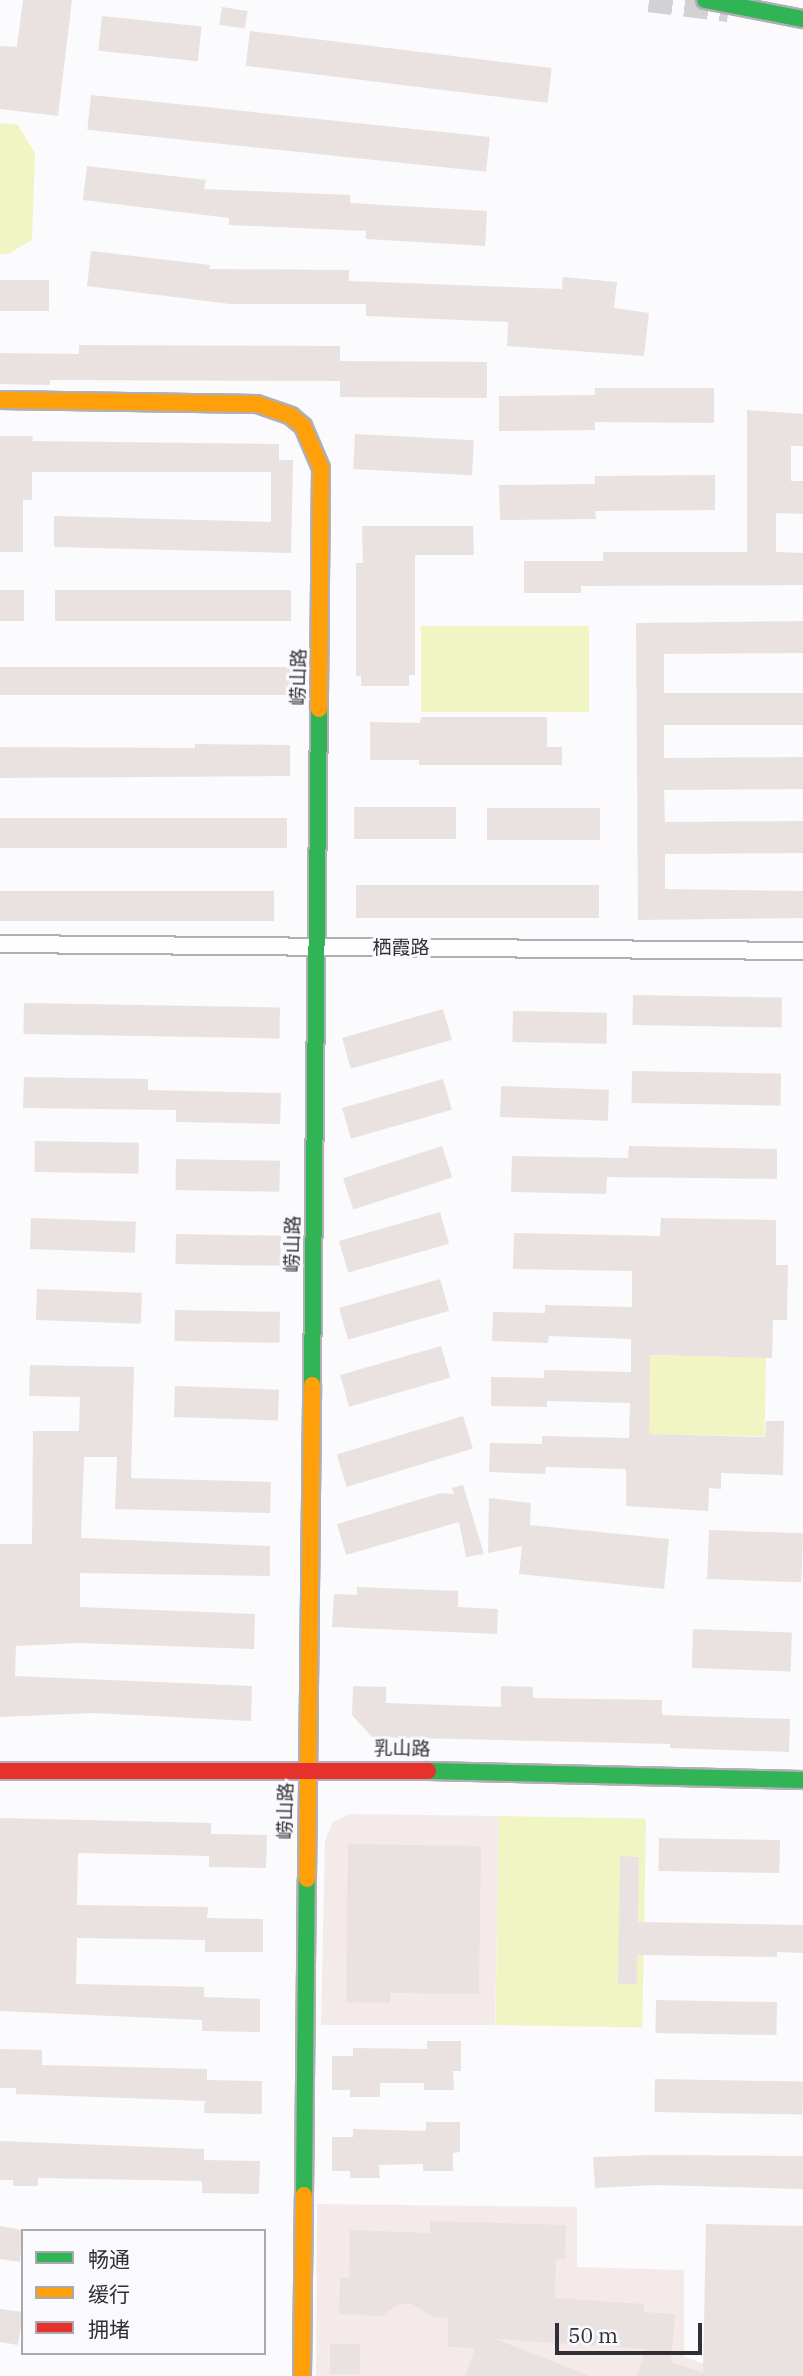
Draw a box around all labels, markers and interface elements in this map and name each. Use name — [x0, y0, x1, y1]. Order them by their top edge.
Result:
street label: 崂山路 — [287, 648, 311, 706]
street label: 栖霞路 — [373, 937, 429, 959]
street label: 崂山路 — [281, 1215, 305, 1273]
street label: 乳山路 — [373, 1737, 431, 1761]
street label: 崂山路 — [274, 1782, 298, 1840]
legend — [21, 2229, 266, 2355]
text: 畅通 — [88, 2245, 130, 2273]
text: 缓行 — [88, 2280, 130, 2308]
scale bar — [558, 2310, 705, 2354]
text: 拥堵 — [88, 2315, 130, 2343]
text: 50 m — [568, 2321, 618, 2349]

